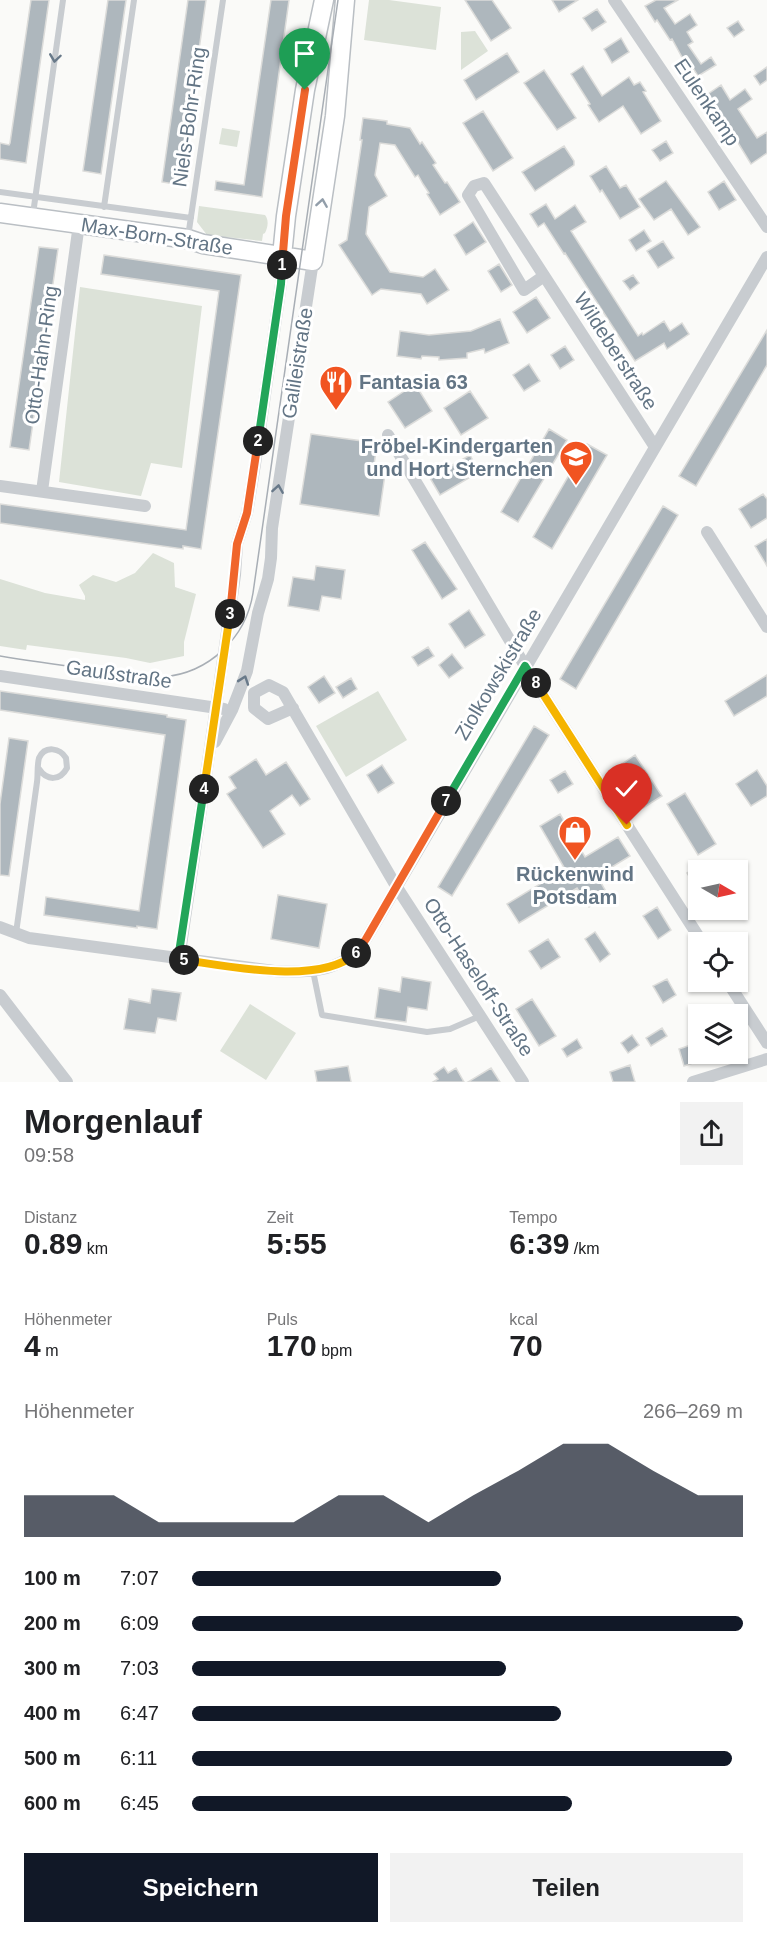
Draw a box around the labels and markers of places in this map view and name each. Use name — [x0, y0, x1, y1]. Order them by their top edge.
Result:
pin — [279, 28, 330, 90]
pin: 1 — [267, 250, 297, 280]
restaurant icon: Fantasia 63 — [318, 364, 354, 411]
place label: Fantasia 63 — [359, 371, 468, 393]
pin: 2 — [243, 426, 273, 456]
place label: Fröbel-Kindergarten und Hort Sternchen — [361, 435, 553, 480]
school or university icon: Fröbel-Kindergarten und Hort Sternchen — [558, 439, 594, 486]
pin: 3 — [215, 599, 245, 629]
pin: 8 — [521, 668, 551, 698]
pin — [601, 763, 652, 825]
pin: 4 — [189, 774, 219, 804]
pin: 7 — [431, 786, 461, 816]
shop icon: Rückenwind Potsdam — [557, 814, 593, 861]
place label: Rückenwind Potsdam — [516, 863, 634, 908]
pin: 6 — [341, 938, 371, 968]
pin: 5 — [169, 945, 199, 975]

